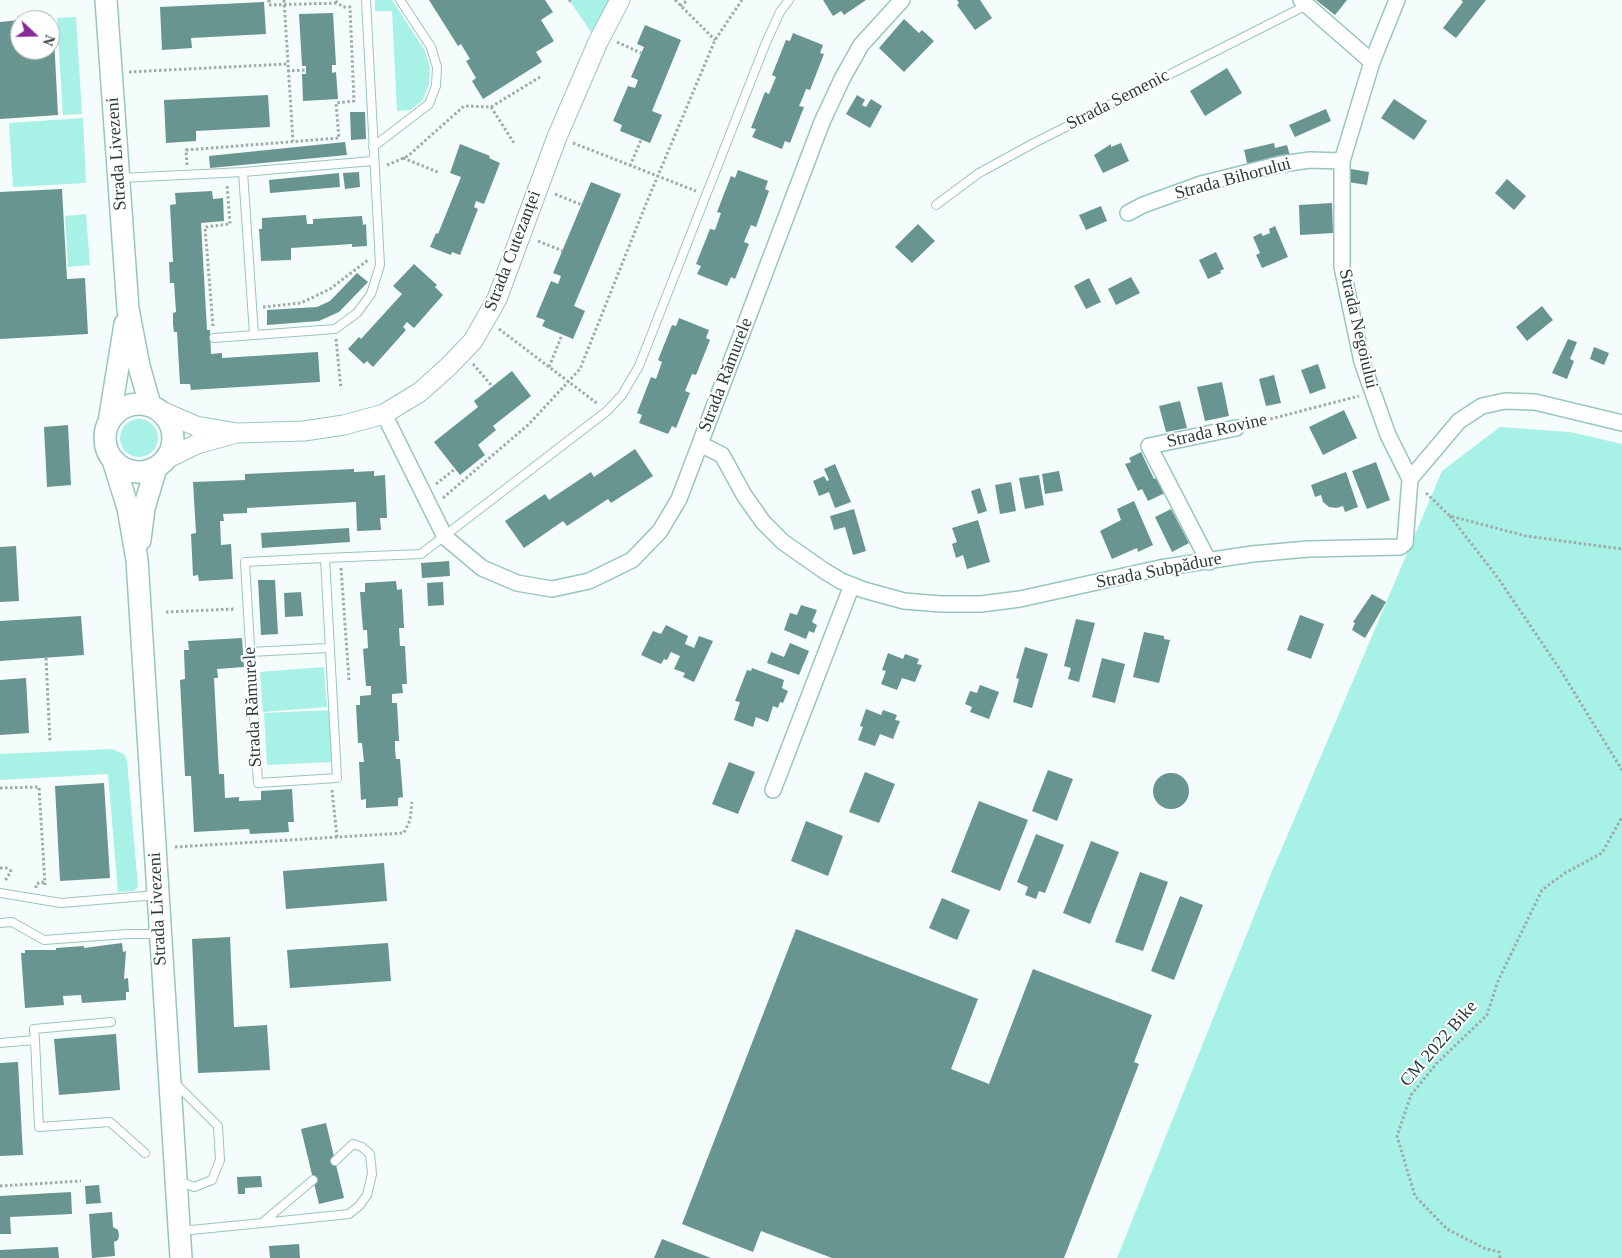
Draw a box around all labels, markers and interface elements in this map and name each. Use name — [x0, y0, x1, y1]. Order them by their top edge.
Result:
north arrow — [10, 10, 60, 60]
text: N — [40, 33, 57, 48]
street label: Strada Semenic — [1063, 65, 1173, 135]
street label: Strada Livezeni — [102, 97, 132, 211]
street label: Strada Bihorului — [1172, 153, 1294, 205]
street label: Strada Cutezanței — [480, 188, 546, 314]
street label: Strada Negoiului — [1334, 267, 1382, 391]
street label: Strada Rămurele — [694, 315, 758, 435]
street label: Strada Rovine — [1165, 409, 1269, 453]
street label: Strada Subpădure — [1094, 548, 1224, 594]
street label: Strada Rămurele — [239, 646, 267, 768]
street label: Strada Livezeni — [144, 852, 172, 966]
street label: CM 2022 Bike — [1396, 997, 1482, 1091]

